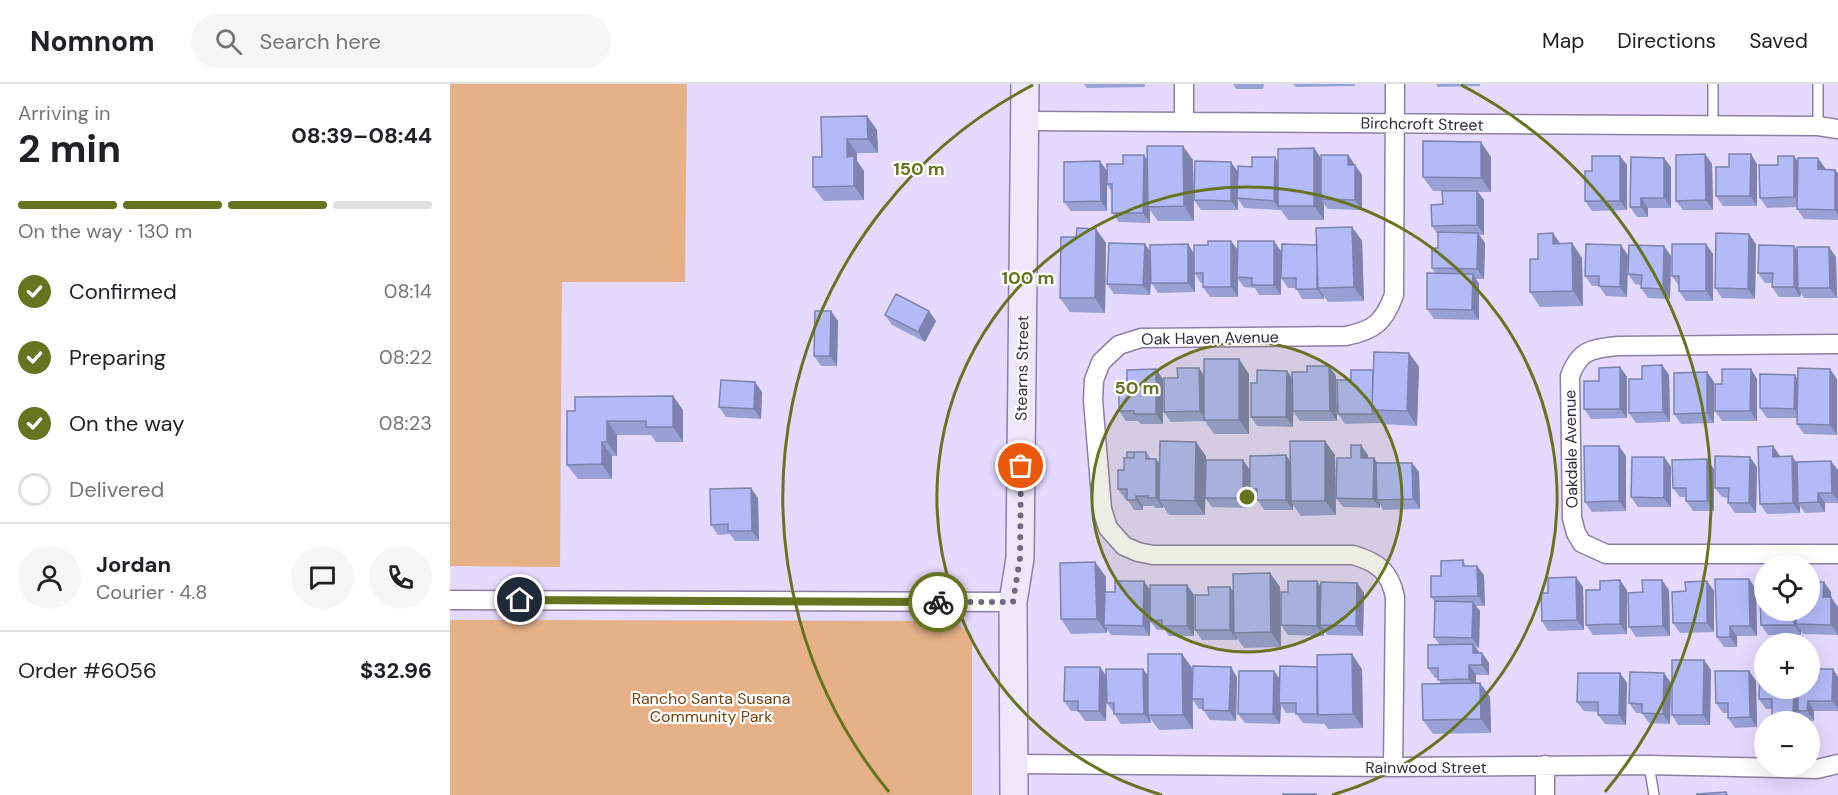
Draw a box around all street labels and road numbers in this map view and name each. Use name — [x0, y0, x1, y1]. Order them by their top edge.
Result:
street label: Birchcroft Street — [1360, 112, 1484, 136]
street label: Stearns Street — [1011, 315, 1033, 421]
street label: Oak Haven Avenue — [1141, 326, 1279, 350]
street label: Oakdale Avenue — [1559, 390, 1583, 508]
street label: Rainwood Street — [1365, 757, 1487, 778]

